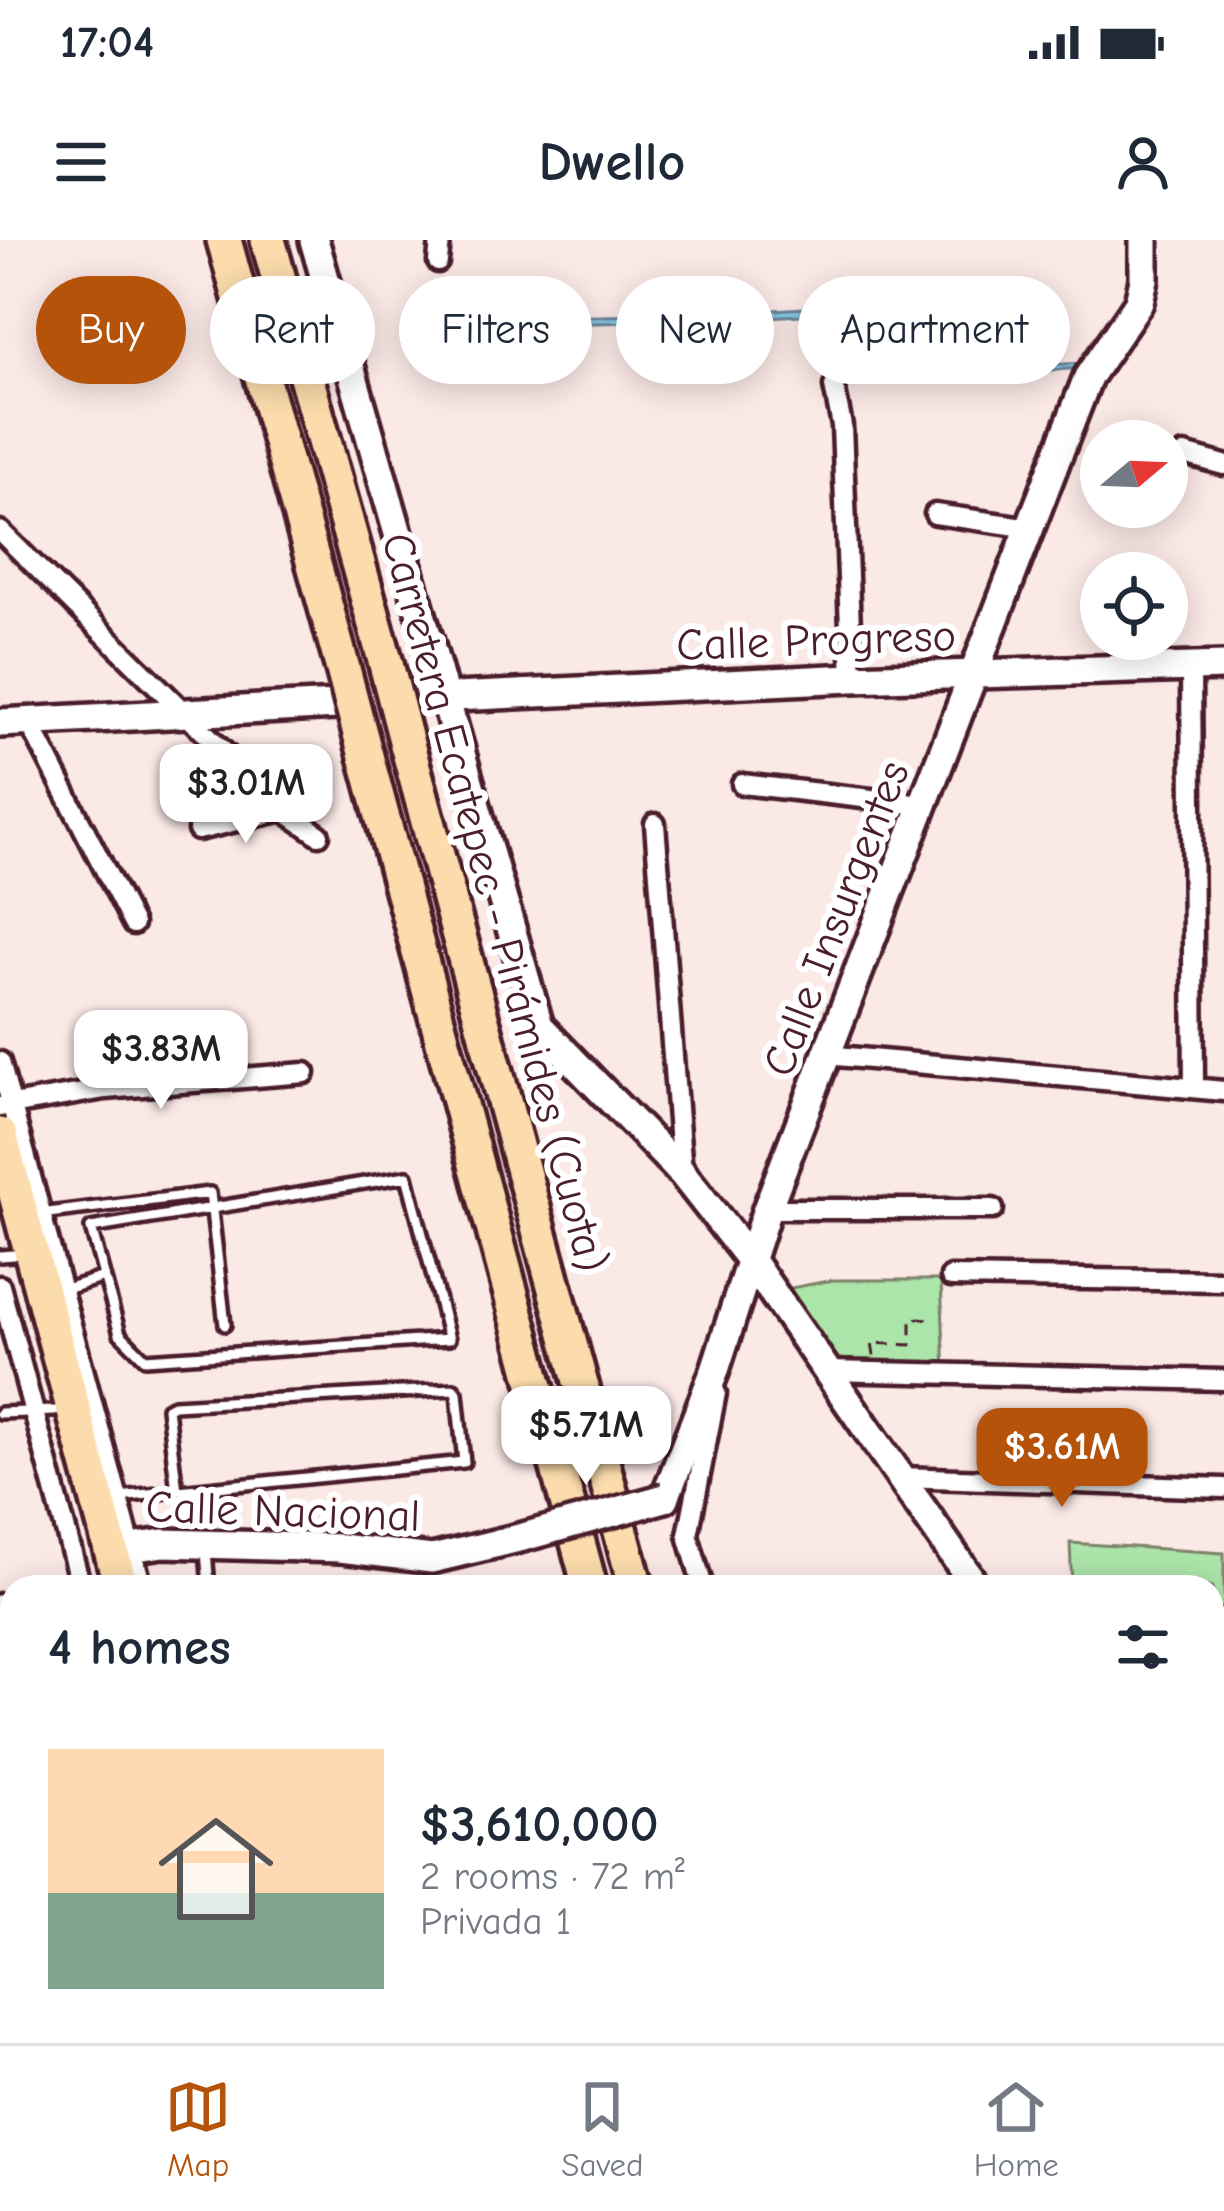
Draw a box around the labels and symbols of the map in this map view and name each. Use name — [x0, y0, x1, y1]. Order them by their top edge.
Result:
north arrow — [1080, 420, 1188, 528]
street label: Carretera Ecatepec - Pirámides (Cuota) — [371, 527, 619, 1277]
street label: Calle Progreso — [675, 609, 957, 671]
pin: $3.01M — [148, 744, 344, 846]
street label: Calle Insurgentes — [752, 754, 920, 1083]
pin: $3.83M — [63, 1010, 259, 1112]
pin: $5.71M — [488, 1386, 684, 1488]
pin: $3.61M — [964, 1408, 1160, 1510]
street label: Calle Nacional — [145, 1480, 421, 1542]

